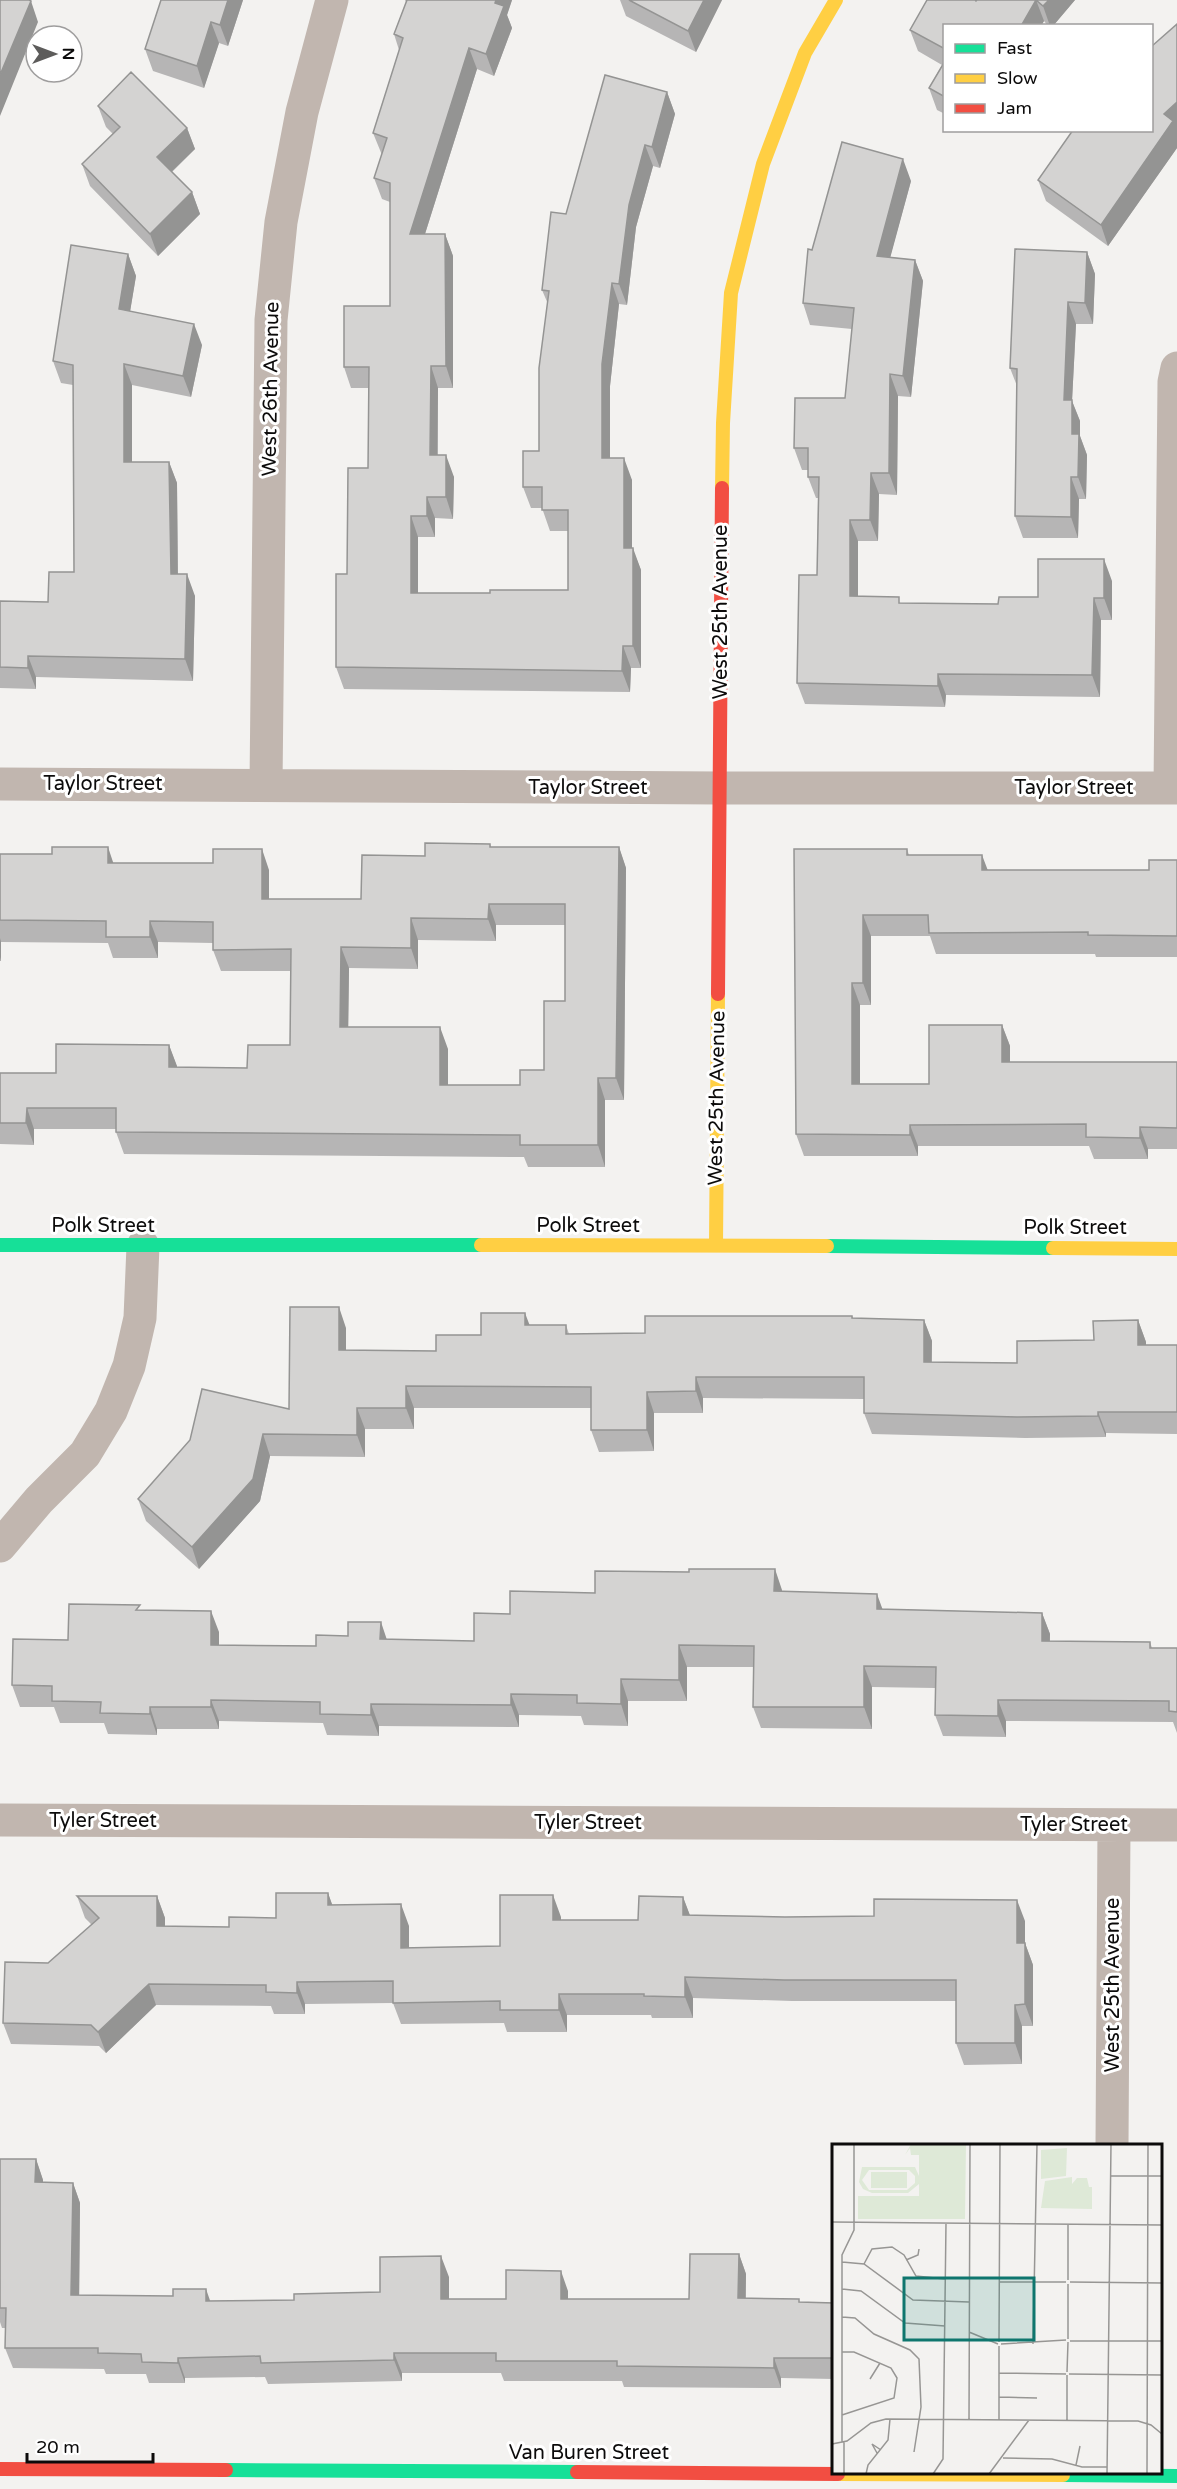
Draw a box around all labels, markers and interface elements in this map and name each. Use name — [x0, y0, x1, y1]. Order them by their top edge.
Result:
north arrow — [24, 24, 84, 84]
legend — [943, 24, 1153, 132]
text: Fast — [997, 37, 1032, 59]
text: N — [58, 48, 78, 60]
text: Slow — [997, 67, 1038, 89]
text: Jam — [997, 97, 1032, 119]
street label: West 26th Avenue — [257, 301, 285, 477]
street label: West 25th Avenue — [709, 525, 733, 699]
street label: Taylor Street — [43, 772, 163, 796]
street label: Taylor Street — [528, 776, 648, 800]
street label: Taylor Street — [1014, 776, 1134, 800]
street label: West 25th Avenue — [703, 1010, 731, 1186]
street label: Polk Street — [51, 1214, 155, 1238]
street label: Polk Street — [536, 1214, 640, 1238]
street label: Polk Street — [1023, 1216, 1127, 1240]
street label: Tyler Street — [49, 1809, 157, 1833]
street label: Tyler Street — [534, 1811, 642, 1835]
street label: Tyler Street — [1020, 1813, 1128, 1837]
street label: West 25th Avenue — [1101, 1898, 1125, 2072]
inset map — [832, 2144, 1162, 2474]
scale bar — [27, 2426, 153, 2464]
text: 20 m — [36, 2436, 80, 2458]
street label: Van Buren Street — [509, 2441, 670, 2465]

